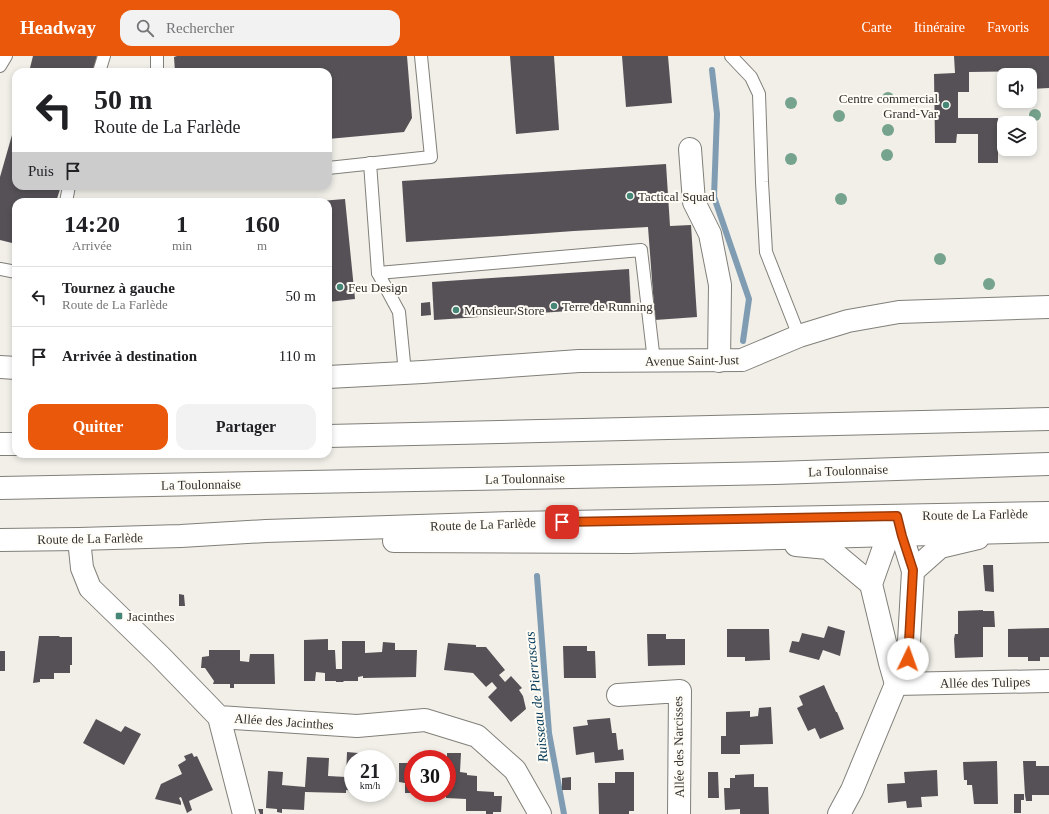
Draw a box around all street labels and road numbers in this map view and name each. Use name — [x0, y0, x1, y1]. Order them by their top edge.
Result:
street label: Avenue Saint-Just — [645, 352, 740, 369]
street label: La Toulonnaise — [808, 462, 889, 479]
street label: La Toulonnaise — [485, 470, 565, 487]
street label: La Toulonnaise — [161, 476, 241, 493]
street label: Route de La Farlède — [922, 506, 1028, 523]
street label: Route de La Farlède — [430, 515, 536, 534]
street label: Route de La Farlède — [37, 530, 143, 547]
street label: Allée des Tulipes — [940, 674, 1030, 691]
street label: Allée des Narcisses — [670, 696, 687, 798]
street label: Allée des Jacinthes — [234, 711, 334, 732]

